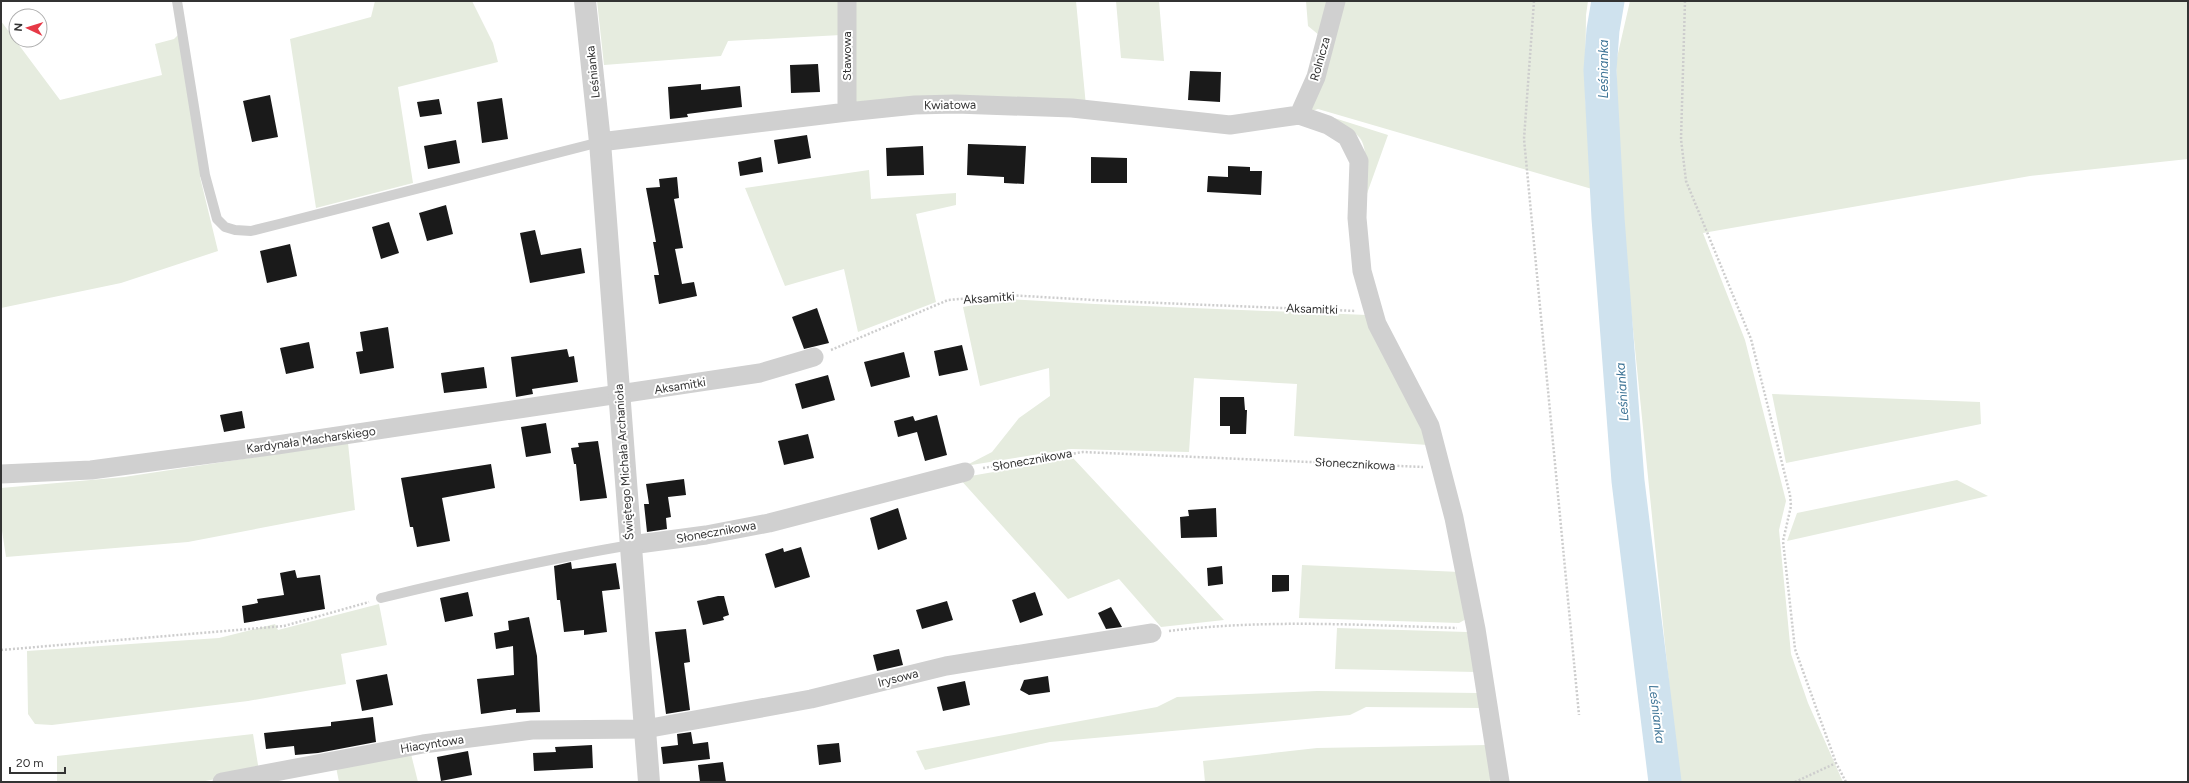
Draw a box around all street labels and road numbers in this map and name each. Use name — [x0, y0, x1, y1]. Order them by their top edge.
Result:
street label: Stawowa — [840, 31, 854, 81]
street label: Rolnicza — [1307, 35, 1333, 83]
street label: Leśnianka — [583, 45, 603, 99]
street label: Kwiatowa — [924, 98, 976, 112]
street label: Aksamitki — [963, 289, 1015, 307]
street label: Aksamitki — [1286, 301, 1338, 317]
street label: Aksamitki — [653, 375, 707, 397]
street label: Świętego Michała Archanioła — [612, 384, 636, 540]
street label: Kardynała Macharskiego — [245, 424, 377, 456]
street label: Słonecznikowa — [991, 446, 1073, 474]
street label: Słonecznikowa — [1314, 455, 1396, 473]
street label: Słonecznikowa — [675, 518, 757, 546]
street label: Irysowa — [876, 666, 920, 690]
street label: Hiacyntowa — [399, 732, 465, 756]

